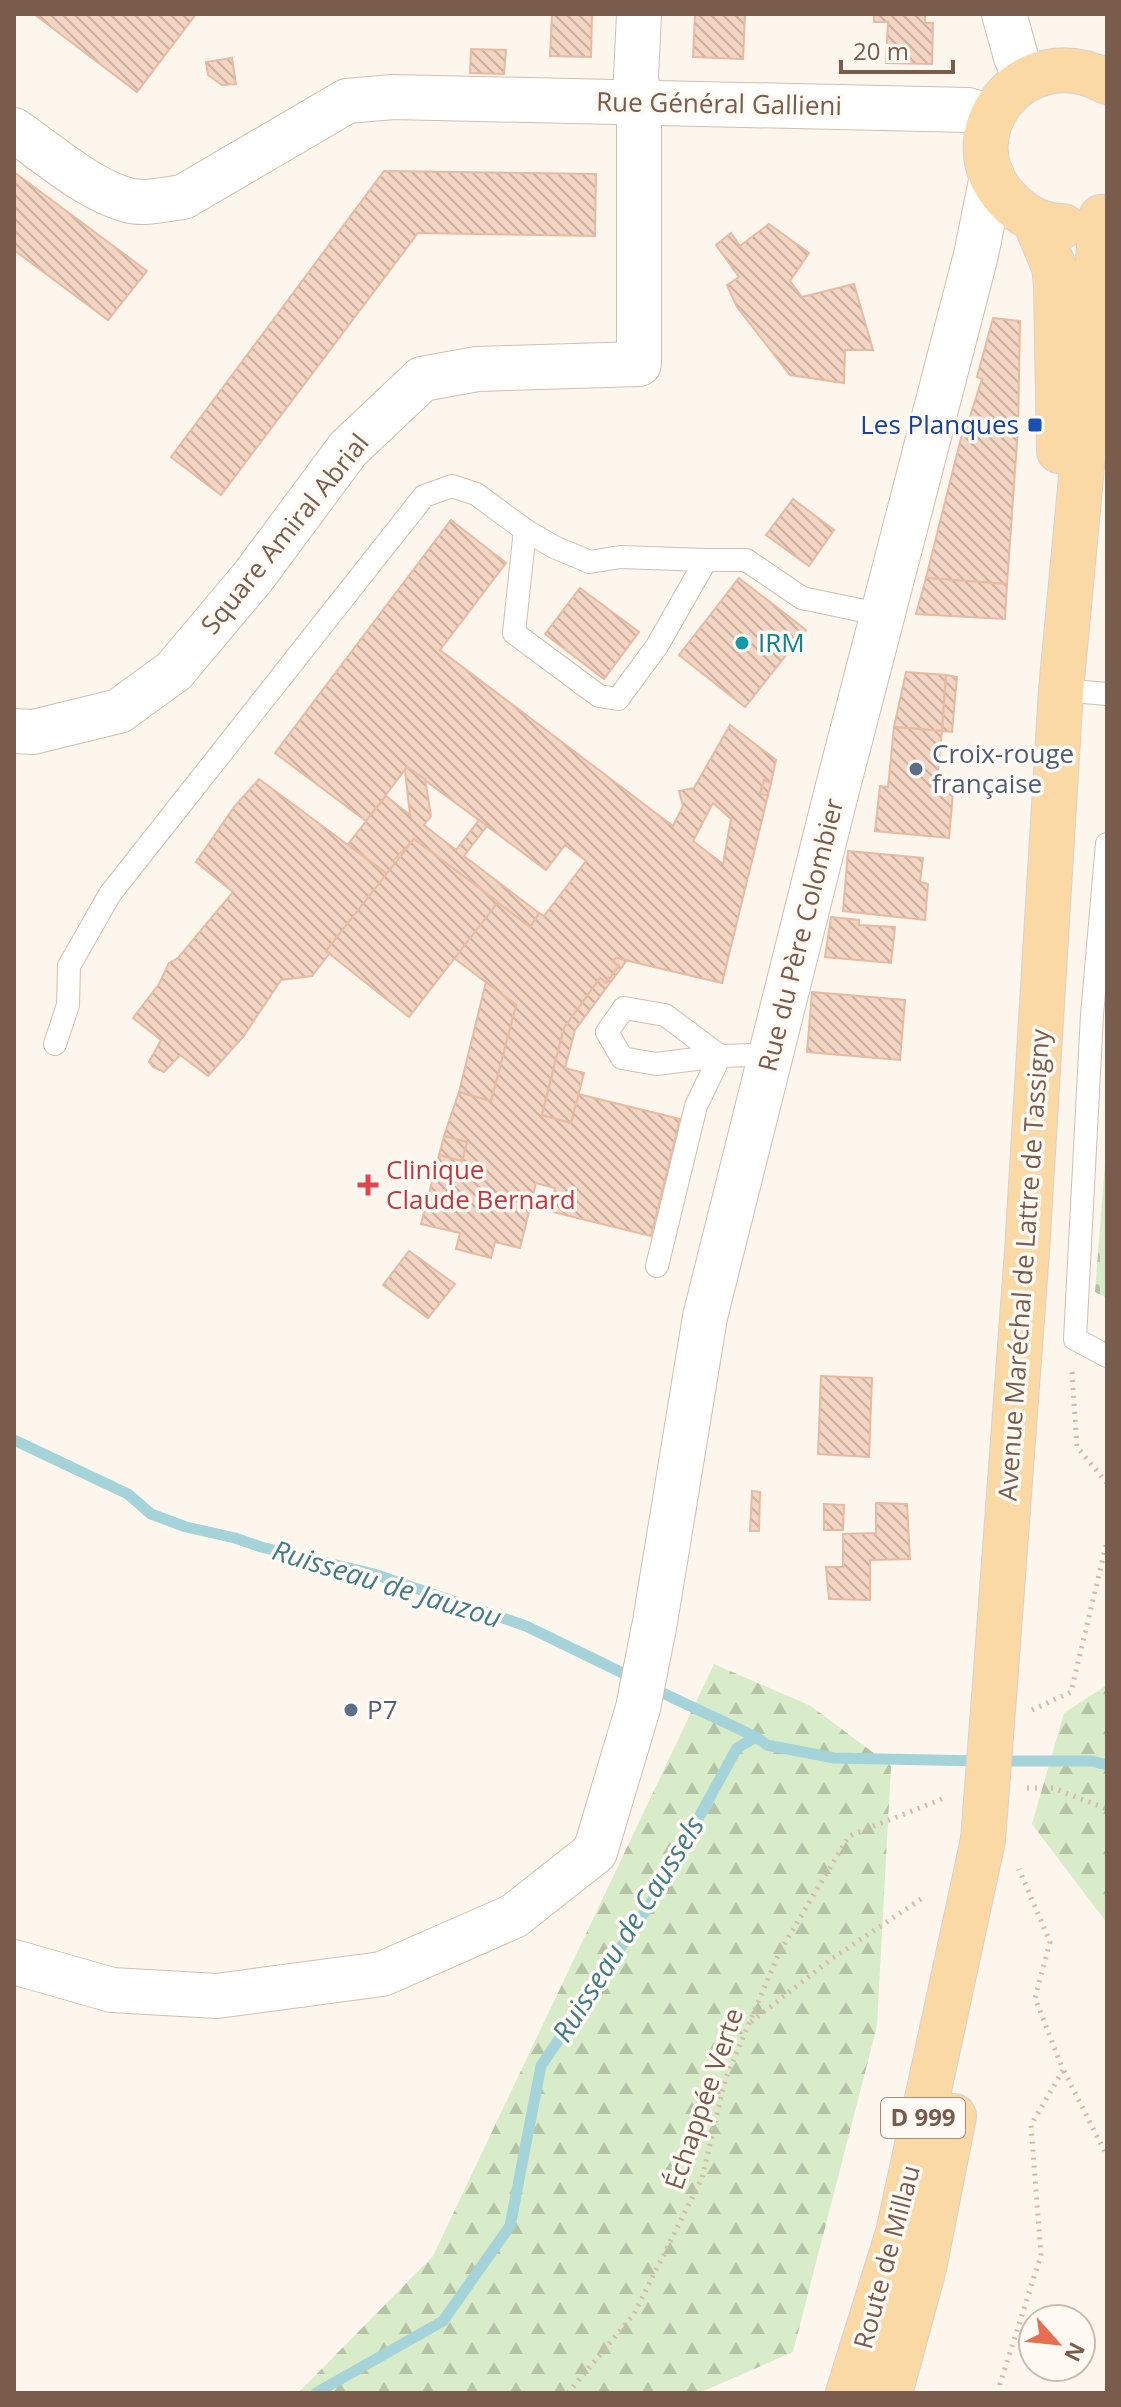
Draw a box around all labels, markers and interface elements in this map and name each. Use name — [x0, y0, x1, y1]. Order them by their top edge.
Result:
scale bar — [841, 24, 953, 74]
text: 20 m — [853, 34, 909, 67]
street label: Rue Général Gallieni — [596, 83, 842, 123]
place label: Les Planques — [860, 406, 1019, 442]
marker: Les Planques — [1026, 416, 1044, 434]
street label: Square Amiral Abrial — [192, 425, 376, 641]
place label: IRM — [758, 624, 805, 660]
marker: IRM — [733, 634, 751, 652]
place label: Croix-rouge française — [932, 735, 1074, 801]
marker: Croix-rouge française — [907, 760, 925, 778]
street label: Rue du Père Colombier — [749, 794, 851, 1075]
street label: Avenue Maréchal de Lattre de Tassigny — [989, 1027, 1058, 1502]
place label: Clinique Claude Bernard — [386, 1151, 576, 1217]
marker: Clinique Claude Bernard — [357, 1174, 379, 1196]
water label: Ruisseau de Jauzou — [268, 1530, 507, 1636]
place label: P7 — [367, 1691, 398, 1727]
marker: P7 — [342, 1701, 360, 1719]
water label: Ruisseau de Caussels — [542, 1808, 712, 2049]
street label: Échappée Verte — [655, 2003, 751, 2194]
road number: D 999 — [881, 2098, 965, 2138]
street label: Route de Millau — [844, 2161, 928, 2353]
north arrow — [1017, 2303, 1097, 2383]
text: N — [1058, 2338, 1093, 2367]

